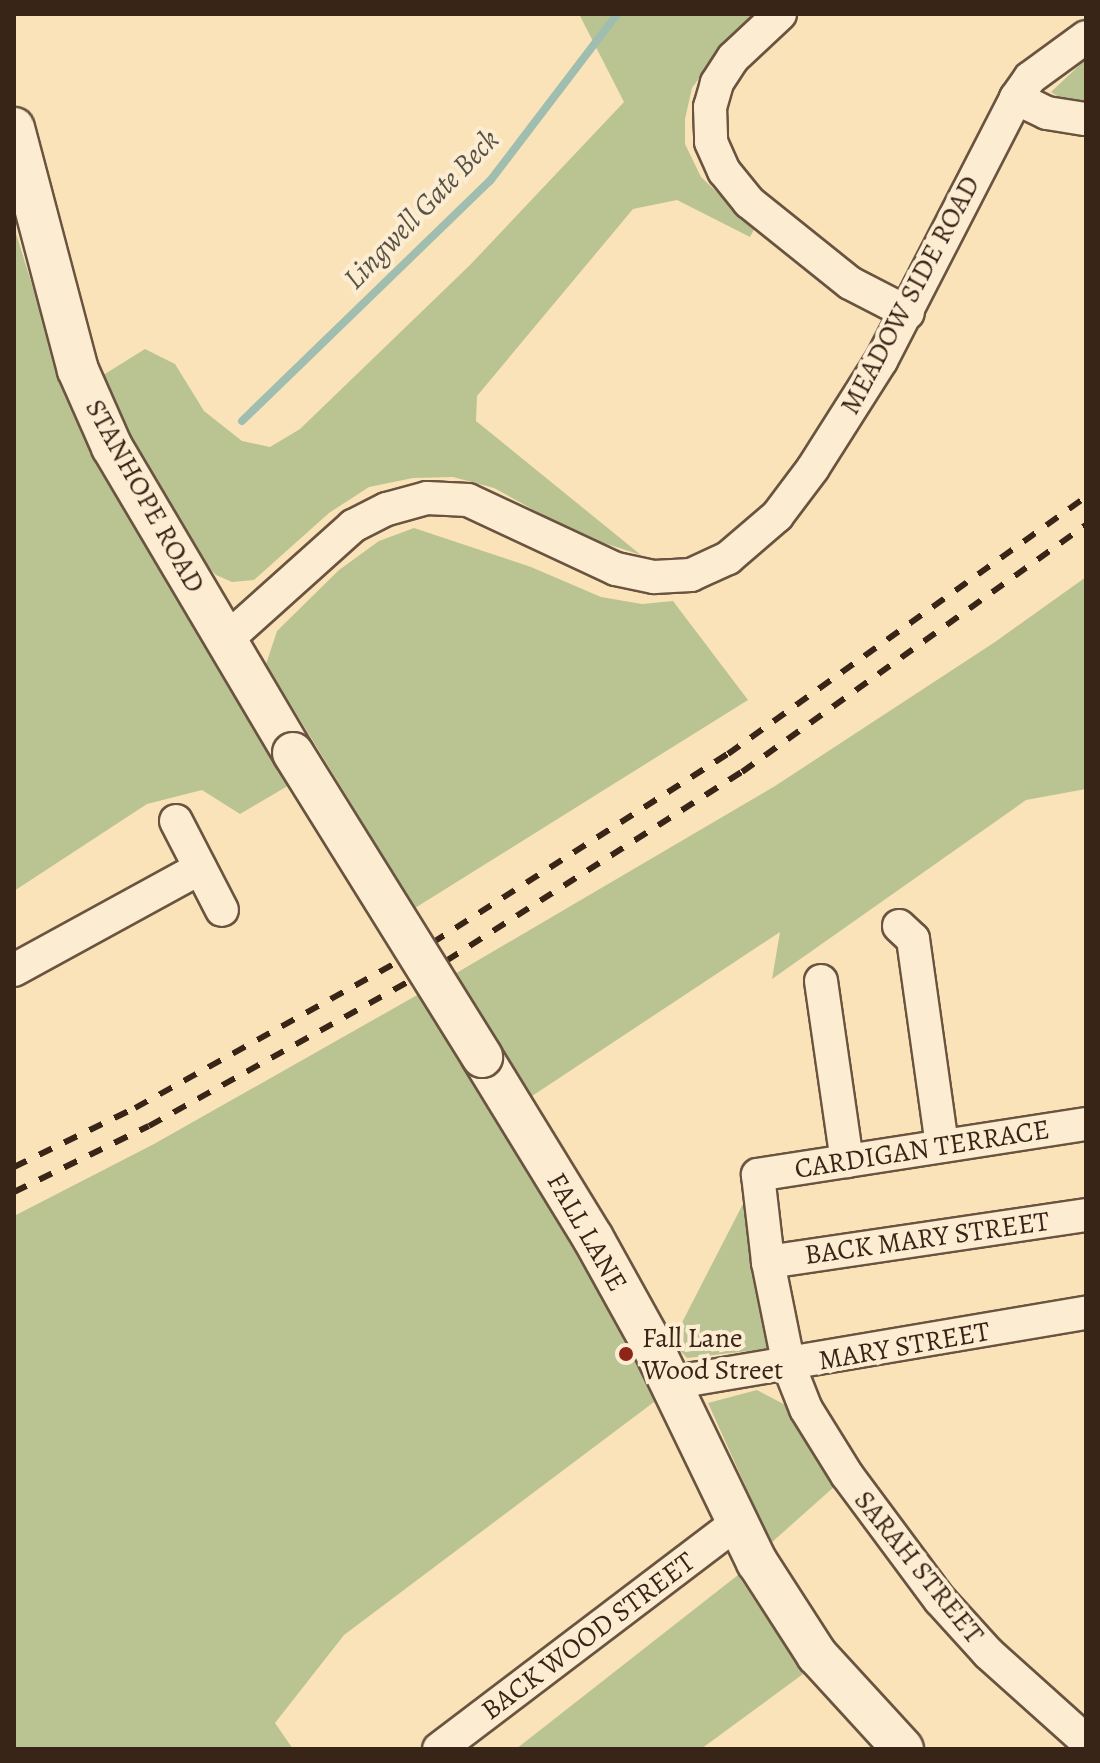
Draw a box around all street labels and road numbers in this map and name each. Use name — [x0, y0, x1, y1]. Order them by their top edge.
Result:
street label: MEADOW SIDE ROAD — [833, 170, 987, 420]
street label: STANHOPE ROAD — [78, 393, 212, 599]
street label: CARDIGAN TERRACE — [792, 1112, 1052, 1186]
street label: FALL LANE — [540, 1167, 634, 1297]
street label: BACK MARY STREET — [802, 1204, 1052, 1272]
street label: MARY STREET — [816, 1314, 992, 1378]
street label: SARAH STREET — [847, 1484, 991, 1650]
street label: BACK WOOD STREET — [475, 1545, 701, 1727]

